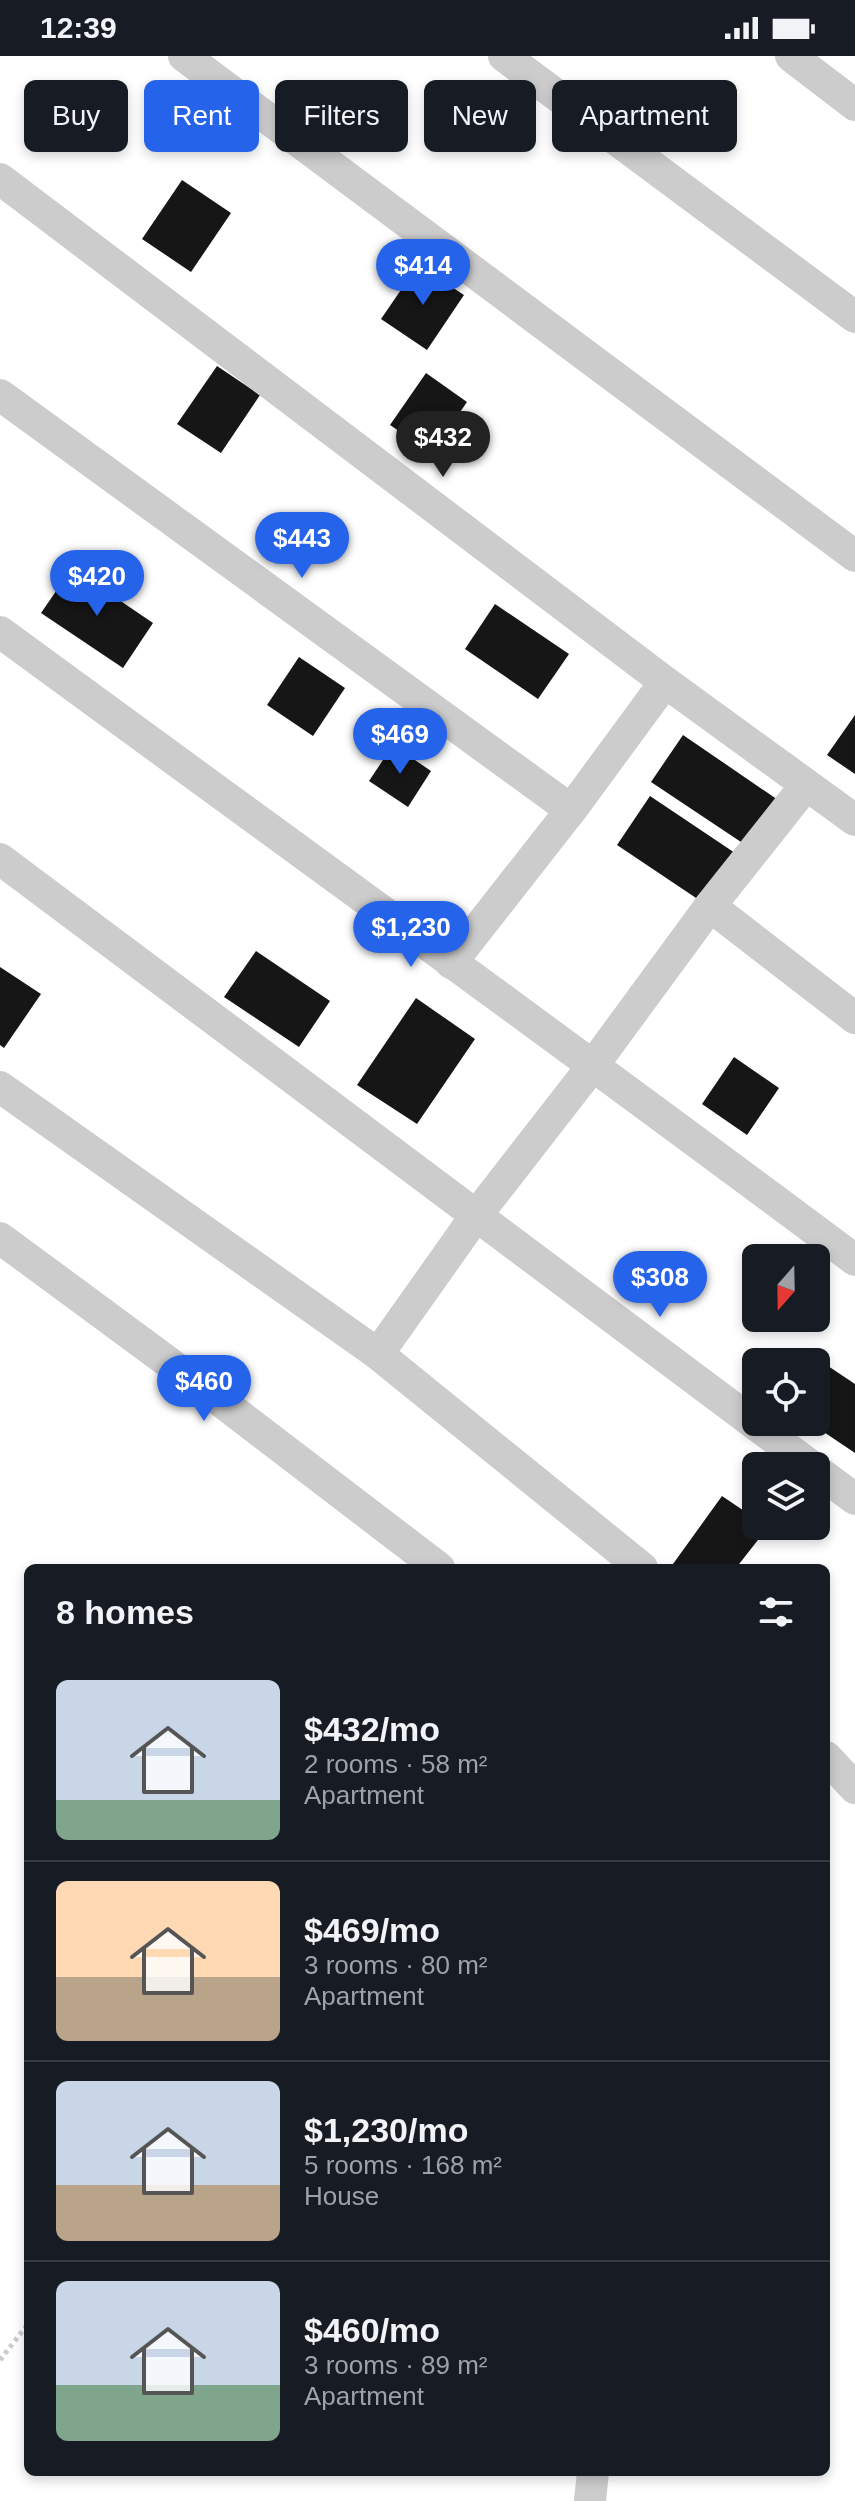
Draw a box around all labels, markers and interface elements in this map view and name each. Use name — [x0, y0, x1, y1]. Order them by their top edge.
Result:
text: 12:39 — [40, 11, 117, 44]
chip: Buy — [24, 80, 128, 152]
chip: Rent — [144, 80, 259, 152]
chip: Filters — [275, 80, 408, 152]
chip: New — [424, 80, 536, 152]
chip: Apartment — [552, 80, 737, 152]
pin: $414 — [376, 239, 470, 307]
text: $414 — [394, 250, 452, 280]
pin: $432 — [396, 411, 490, 479]
text: $432 — [414, 422, 472, 452]
pin: $443 — [255, 512, 349, 580]
text: $443 — [273, 523, 331, 553]
pin: $420 — [50, 550, 144, 618]
text: $420 — [68, 561, 126, 591]
pin: $469 — [353, 708, 447, 776]
text: $469 — [371, 719, 429, 749]
pin: $1,230 — [346, 901, 476, 969]
text: $1,230 — [371, 912, 451, 942]
north arrow — [742, 1244, 830, 1332]
map controls — [742, 1244, 830, 1540]
pin: $308 — [613, 1251, 707, 1319]
text: $308 — [631, 1262, 689, 1292]
button: locate — [742, 1348, 830, 1436]
pin: $460 — [157, 1355, 251, 1423]
text: $460 — [175, 1366, 233, 1396]
button: layers — [742, 1452, 830, 1540]
icon: filters — [754, 1590, 798, 1634]
text: 8 homes — [56, 1593, 194, 1631]
text: $432/mo — [304, 1710, 440, 1748]
icon: home — [120, 1712, 216, 1808]
text: 2 rooms · 58 m² — [304, 1749, 488, 1779]
text: Apartment — [304, 1780, 424, 1810]
text: $469/mo — [304, 1911, 440, 1949]
icon: home — [120, 1913, 216, 2009]
text: 3 rooms · 80 m² — [304, 1950, 488, 1980]
text: Apartment — [304, 1981, 424, 2011]
text: $1,230/mo — [304, 2111, 468, 2149]
icon: home — [120, 2113, 216, 2209]
text: 5 rooms · 168 m² — [304, 2150, 502, 2180]
text: House — [304, 2181, 379, 2211]
text: $460/mo — [304, 2311, 440, 2349]
icon: home — [120, 2313, 216, 2409]
text: 3 rooms · 89 m² — [304, 2350, 488, 2380]
text: Apartment — [304, 2381, 424, 2411]

